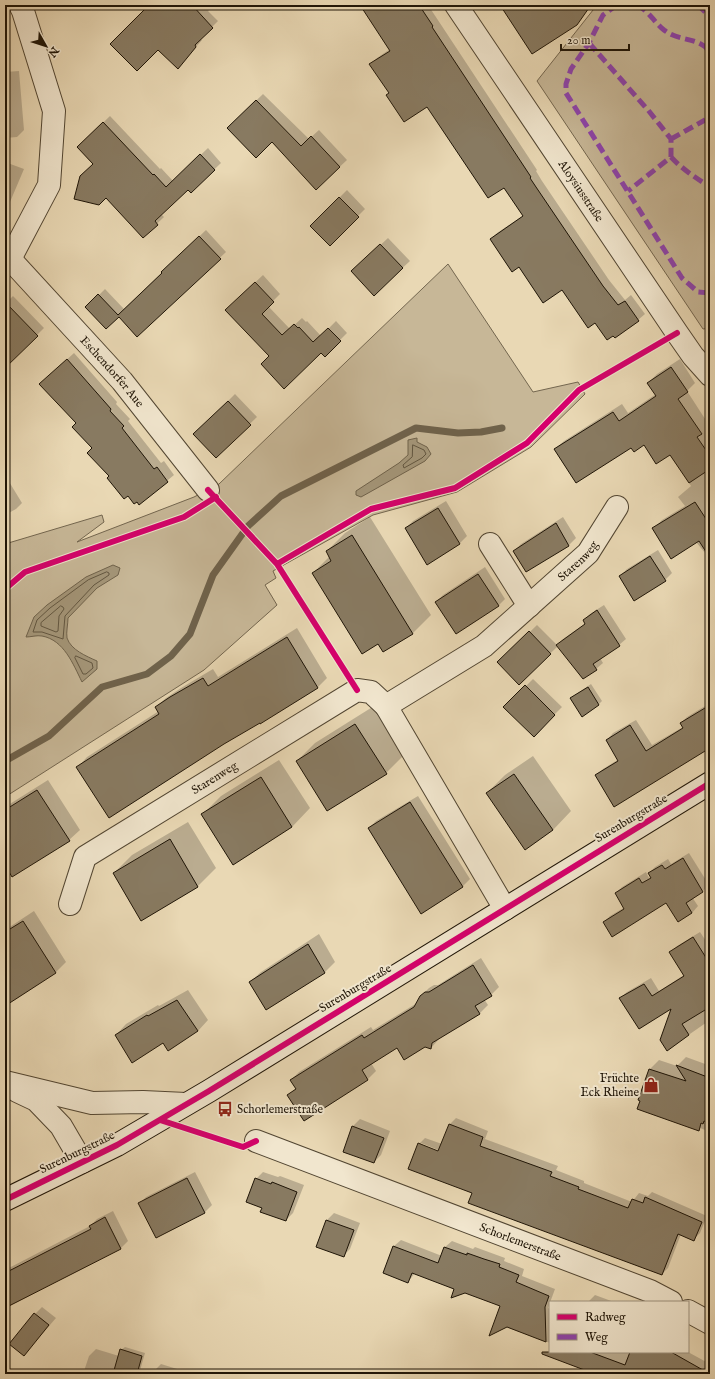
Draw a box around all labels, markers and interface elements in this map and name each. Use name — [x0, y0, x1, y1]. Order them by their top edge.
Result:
north arrow — [26, 26, 66, 66]
scale bar — [561, 26, 629, 52]
text: 20 m — [567, 33, 590, 48]
text: N — [44, 43, 62, 60]
street label: Aloysiusstraße — [554, 157, 607, 225]
street label: Eschendorfer Aue — [76, 333, 147, 411]
street label: Starenweg — [555, 538, 602, 585]
street label: Starenweg — [189, 758, 241, 798]
street label: Surenburgstraße — [592, 791, 671, 846]
street label: Surenburgstraße — [316, 961, 395, 1016]
place label: Früchte Eck Rheine — [580, 1071, 639, 1100]
shop icon: Früchte Eck Rheine — [642, 1076, 660, 1094]
bus stop icon: Schorlemerstraße — [216, 1100, 234, 1118]
place label: Schorlemerstraße — [237, 1102, 323, 1117]
street label: Surenburgstraße — [37, 1128, 118, 1177]
street label: Schorlemerstraße — [477, 1220, 564, 1265]
legend — [549, 1301, 689, 1353]
text: Radweg — [585, 1310, 626, 1325]
text: Weg — [585, 1330, 608, 1345]

